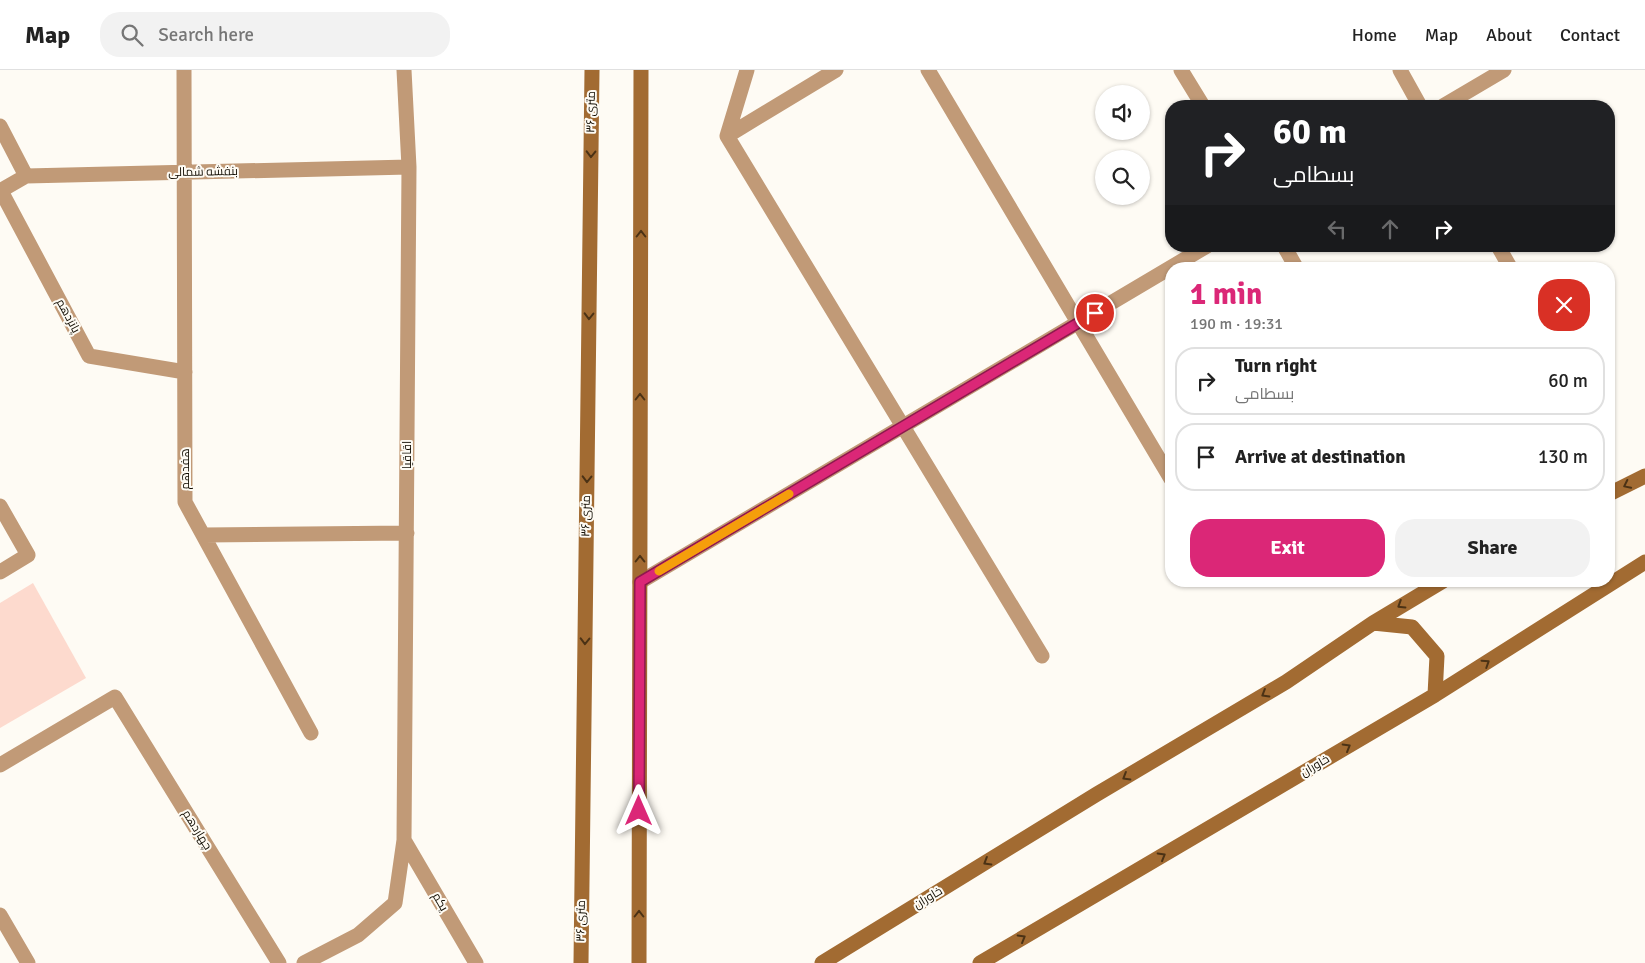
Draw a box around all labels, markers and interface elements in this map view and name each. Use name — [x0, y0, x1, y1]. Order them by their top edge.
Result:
search box — [100, 12, 450, 57]
text: Map — [25, 20, 70, 50]
icon: search — [118, 21, 146, 49]
text: Search here — [158, 23, 254, 47]
text: Home — [1352, 24, 1397, 46]
text: Map — [1425, 24, 1458, 46]
text: About — [1486, 24, 1532, 46]
text: Contact — [1560, 24, 1620, 46]
map controls — [1095, 85, 1150, 205]
button: sound — [1095, 85, 1150, 140]
street label: ۳۶ متری — [583, 91, 599, 133]
text: 60 m — [1273, 110, 1347, 153]
icon: right — [1190, 120, 1255, 185]
one-way arrow — [586, 150, 596, 158]
button: search — [1095, 150, 1150, 205]
text: بسطامی — [1273, 161, 1354, 188]
street label: بنفشه شمالی — [168, 164, 238, 180]
icon: left — [1323, 215, 1351, 243]
icon: ahead — [1376, 215, 1404, 243]
icon: right — [1429, 215, 1457, 243]
one-way arrow — [636, 230, 646, 238]
text: 1 min — [1190, 276, 1262, 313]
button: close — [1538, 279, 1590, 331]
pin — [1074, 292, 1116, 334]
street label: پانزدهم — [52, 296, 84, 337]
icon: arrive — [1081, 299, 1109, 327]
one-way arrow — [584, 312, 594, 320]
text: 190 m · 19:31 — [1190, 314, 1283, 334]
text: Turn right — [1235, 354, 1317, 378]
icon: right — [1192, 367, 1220, 395]
text: 60 m — [1548, 369, 1588, 393]
text: بسطامی — [1235, 384, 1294, 404]
one-way arrow — [635, 393, 645, 400]
street label: اقاقیا — [400, 441, 415, 469]
icon: arrive — [1192, 443, 1220, 471]
text: Arrive at destination — [1235, 445, 1406, 469]
text: 130 m — [1538, 445, 1588, 469]
street label: هفدهم — [178, 448, 193, 490]
one-way arrow — [582, 475, 592, 483]
one-way arrow — [1623, 479, 1632, 489]
street label: ۳۶ متری — [578, 495, 594, 537]
button: Exit — [1190, 519, 1385, 577]
button: Share — [1395, 519, 1590, 577]
one-way arrow — [635, 555, 645, 563]
one-way arrow — [1398, 599, 1407, 609]
one-way arrow — [580, 638, 590, 645]
one-way arrow — [1481, 659, 1490, 669]
one-way arrow — [1262, 688, 1271, 698]
one-way arrow — [1342, 743, 1351, 753]
street label: خاوران — [1298, 752, 1332, 780]
one-way arrow — [1122, 771, 1131, 781]
position arrow — [612, 784, 664, 836]
street label: چهاردهم — [178, 807, 215, 853]
one-way arrow — [1156, 852, 1165, 862]
one-way arrow — [983, 855, 992, 865]
street label: خاوران — [911, 884, 945, 912]
street label: یکم — [429, 890, 452, 915]
street label: ۳۶ متری — [573, 900, 589, 942]
one-way arrow — [634, 910, 644, 918]
one-way arrow — [1016, 935, 1025, 945]

